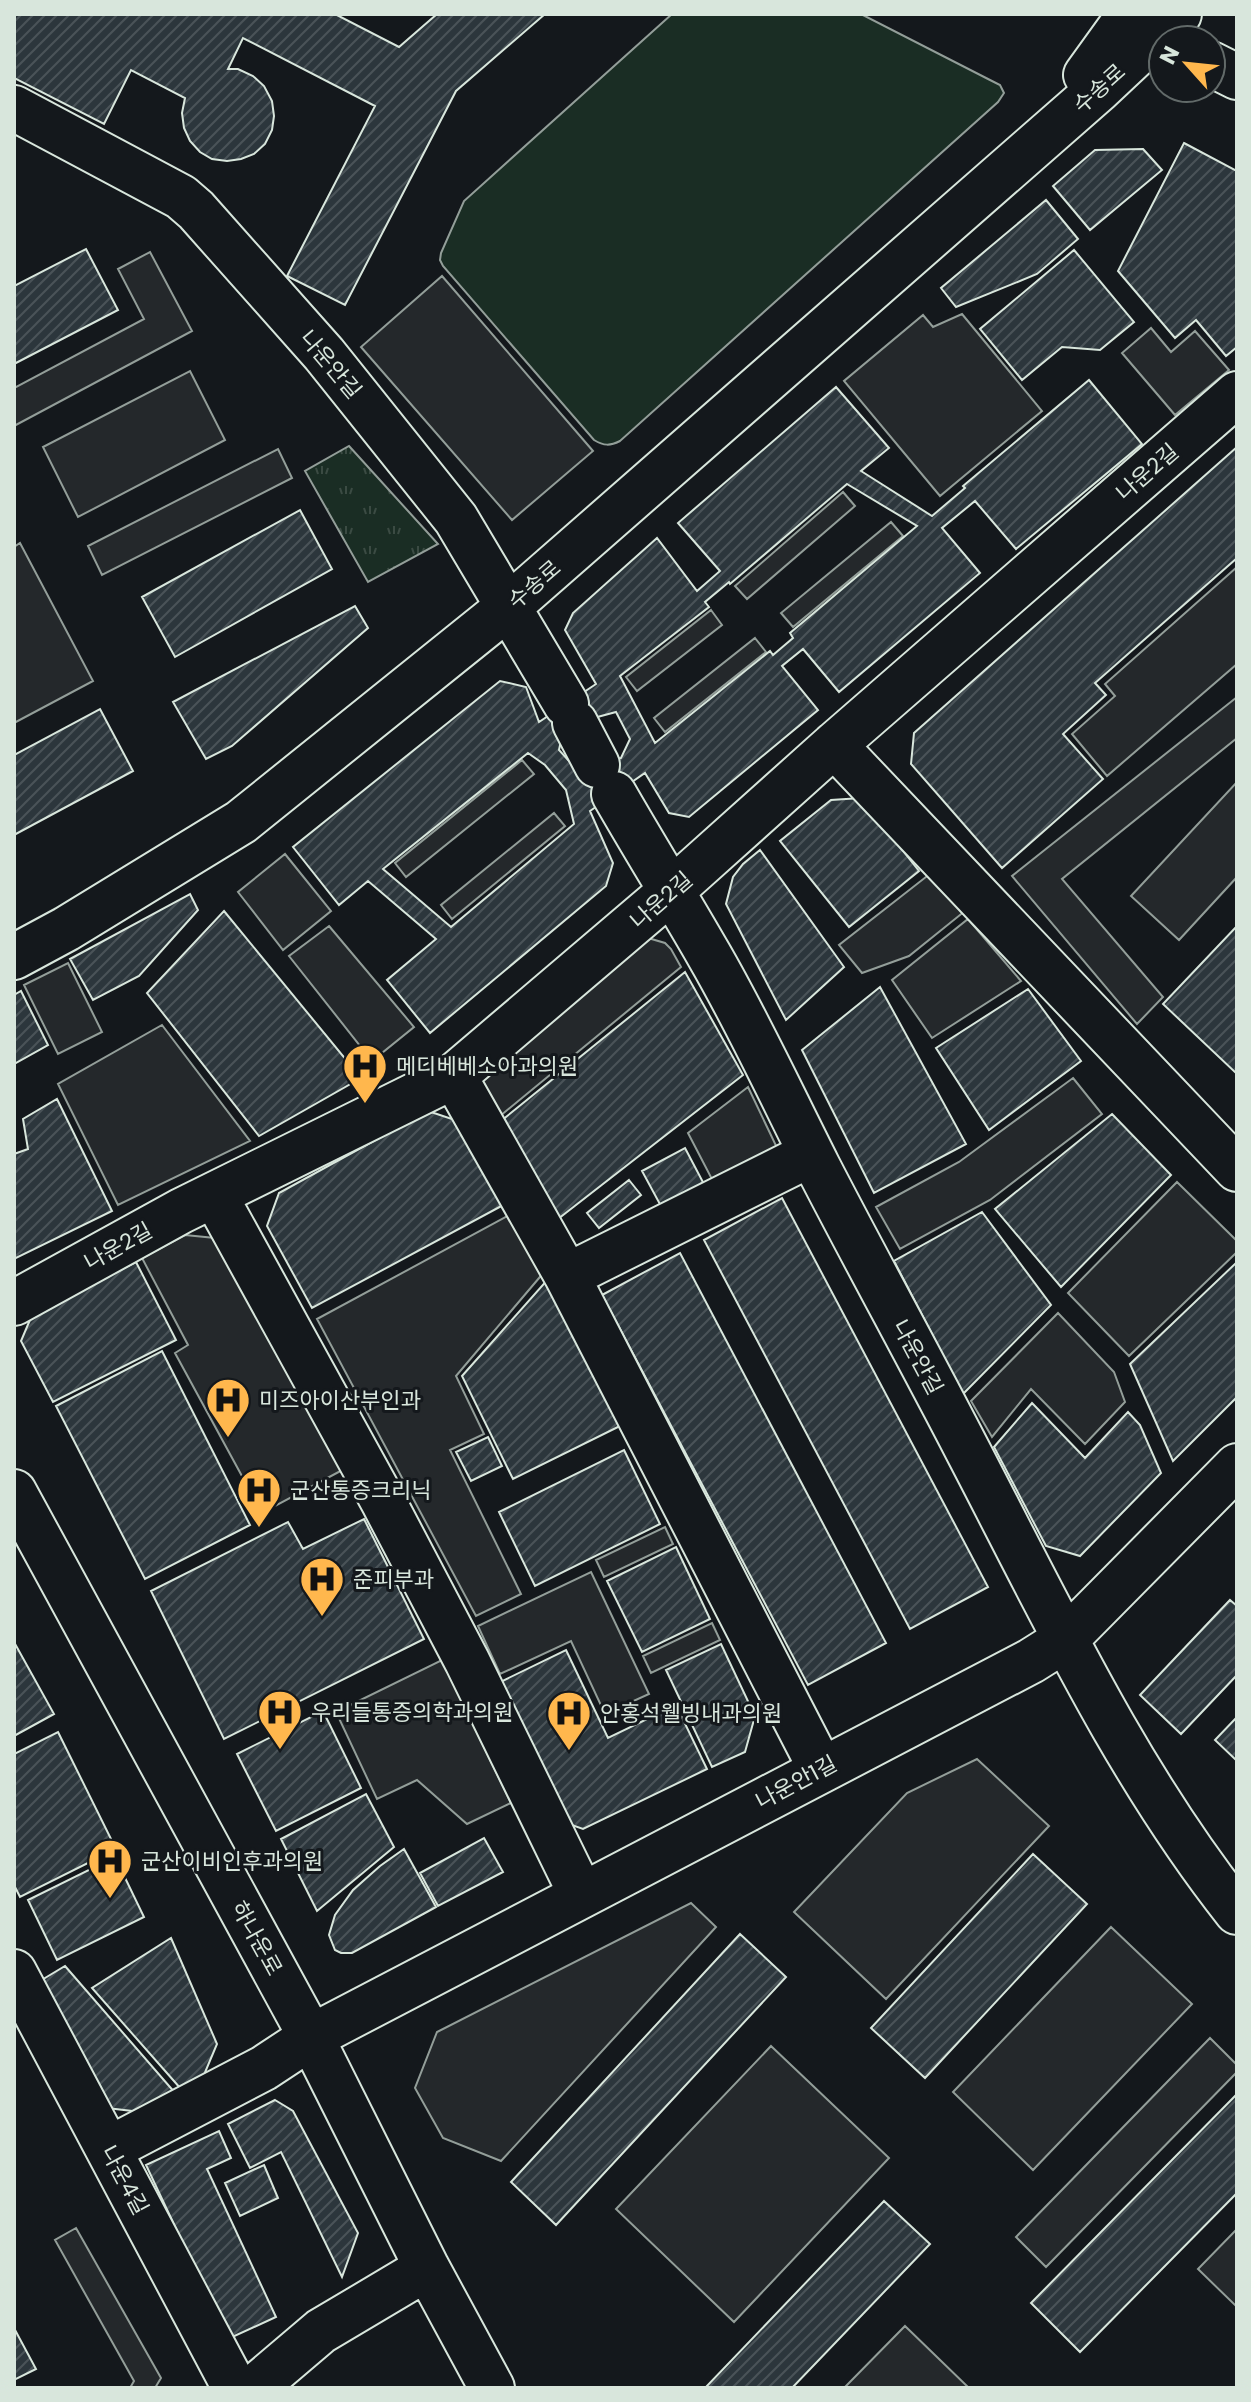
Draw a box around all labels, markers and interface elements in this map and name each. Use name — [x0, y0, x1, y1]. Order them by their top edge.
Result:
north arrow — [1147, 24, 1227, 104]
text: N — [1152, 41, 1187, 70]
street label: 수송로 — [1066, 57, 1132, 120]
street label: 나운안길 — [293, 323, 369, 405]
street label: 나운2길 — [1109, 437, 1185, 508]
street label: 수송로 — [501, 553, 567, 616]
street label: 나운2길 — [623, 865, 699, 936]
hospital icon: 메디베베소아과의원 — [341, 1042, 389, 1105]
place label: 메디베베소아과의원 — [396, 1051, 578, 1082]
street label: 나운2길 — [79, 1215, 158, 1278]
street label: 나운안길 — [885, 1314, 950, 1400]
hospital icon: 미즈아이산부인과 — [204, 1376, 252, 1439]
place label: 미즈아이산부인과 — [259, 1385, 421, 1416]
hospital icon: 군산통증크리닉 — [235, 1466, 283, 1529]
place label: 군산통증크리닉 — [290, 1475, 432, 1506]
hospital icon: 준피부과 — [298, 1555, 346, 1618]
place label: 준피부과 — [353, 1564, 434, 1595]
hospital icon: 우리들통증의학과의원 — [256, 1688, 304, 1751]
hospital icon: 안홍석웰빙내과의원 — [545, 1689, 593, 1752]
place label: 우리들통증의학과의원 — [311, 1697, 513, 1728]
place label: 안홍석웰빙내과의원 — [600, 1698, 782, 1729]
street label: 나운안1길 — [750, 1748, 842, 1817]
hospital icon: 군산이비인후과의원 — [86, 1837, 134, 1900]
place label: 군산이비인후과의원 — [141, 1846, 323, 1877]
street label: 하나운로 — [223, 1895, 290, 1981]
street label: 나운4길 — [93, 2140, 156, 2220]

